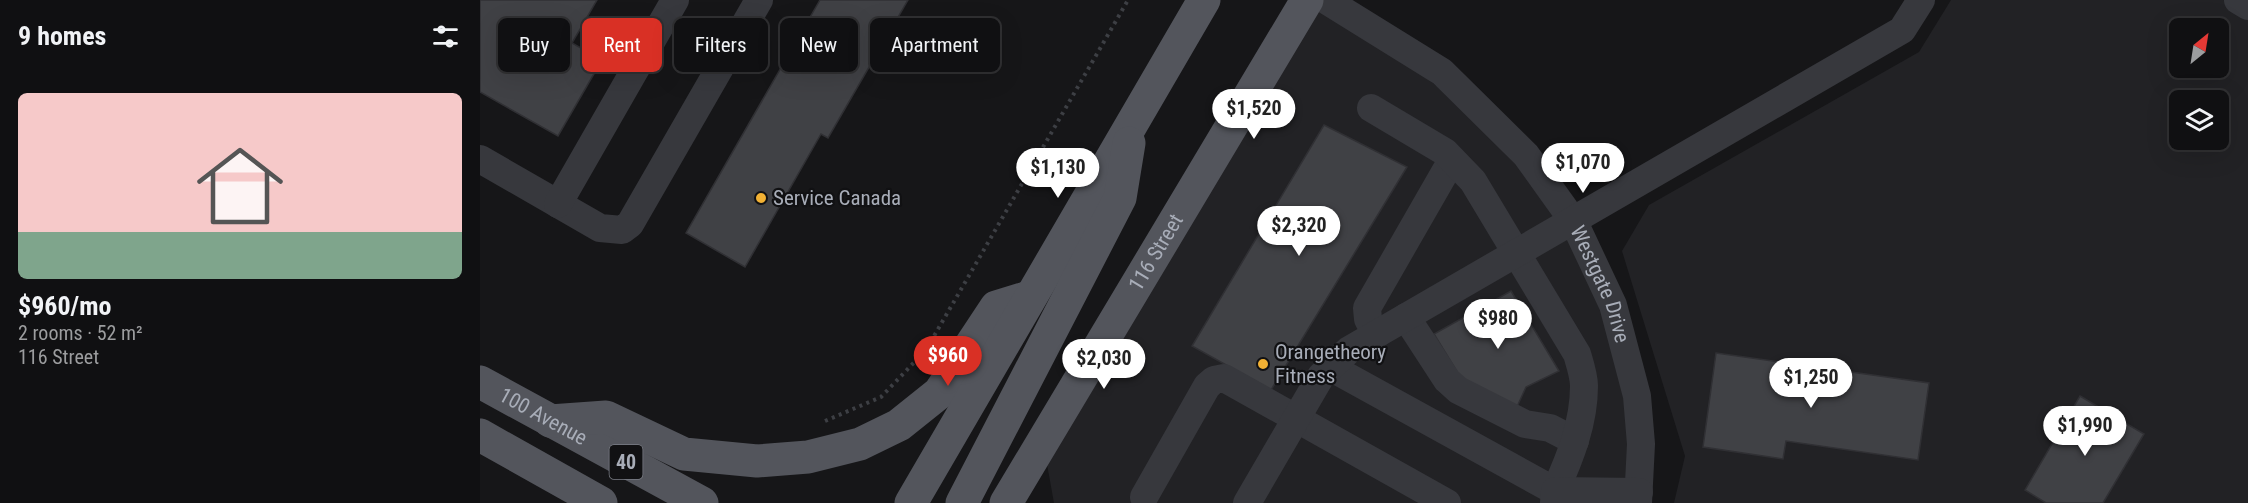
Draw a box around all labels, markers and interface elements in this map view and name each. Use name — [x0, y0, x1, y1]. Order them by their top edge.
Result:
chip: Buy — [498, 18, 570, 72]
chip: Rent — [582, 18, 662, 72]
chip: Filters — [674, 18, 768, 72]
chip: New — [780, 18, 858, 72]
chip: Apartment — [870, 18, 1000, 72]
north arrow — [2169, 18, 2229, 78]
map controls — [2169, 18, 2229, 150]
icon: filters — [429, 20, 462, 53]
text: 9 homes — [18, 21, 106, 51]
pin: $1,520 — [1205, 89, 1303, 140]
button: layers — [2169, 90, 2229, 150]
text: $1,520 — [1226, 96, 1282, 120]
icon: home — [186, 132, 294, 240]
pin: $1,070 — [1534, 143, 1632, 194]
pin: $1,130 — [1009, 148, 1107, 199]
text: $1,070 — [1555, 150, 1611, 174]
text: $1,130 — [1030, 155, 1086, 179]
place label: Service Canada — [773, 186, 901, 210]
marker: Service Canada — [754, 191, 768, 205]
pin: $2,320 — [1250, 206, 1348, 257]
street label: 116 Street — [1124, 210, 1188, 295]
text: $2,320 — [1271, 213, 1327, 237]
street label: Westgate Drive — [1566, 222, 1634, 345]
text: $960/mo — [18, 291, 111, 321]
pin: $980 — [1462, 299, 1534, 350]
text: $980 — [1478, 306, 1518, 330]
text: 2 rooms · 52 m² — [18, 321, 143, 345]
pin: $960 — [912, 336, 984, 387]
pin: $2,030 — [1055, 339, 1153, 390]
place label: Orangetheory Fitness — [1275, 340, 1386, 388]
text: $960 — [928, 343, 968, 367]
text: 116 Street — [18, 345, 99, 369]
text: $2,030 — [1076, 346, 1132, 370]
marker: Orangetheory Fitness — [1256, 357, 1270, 371]
pin: $1,250 — [1762, 358, 1860, 409]
text: $1,250 — [1783, 365, 1839, 389]
street label: 100 Avenue — [495, 383, 591, 450]
pin: $1,990 — [2036, 406, 2134, 457]
text: $1,990 — [2057, 413, 2113, 437]
road number: 40 — [610, 445, 642, 479]

